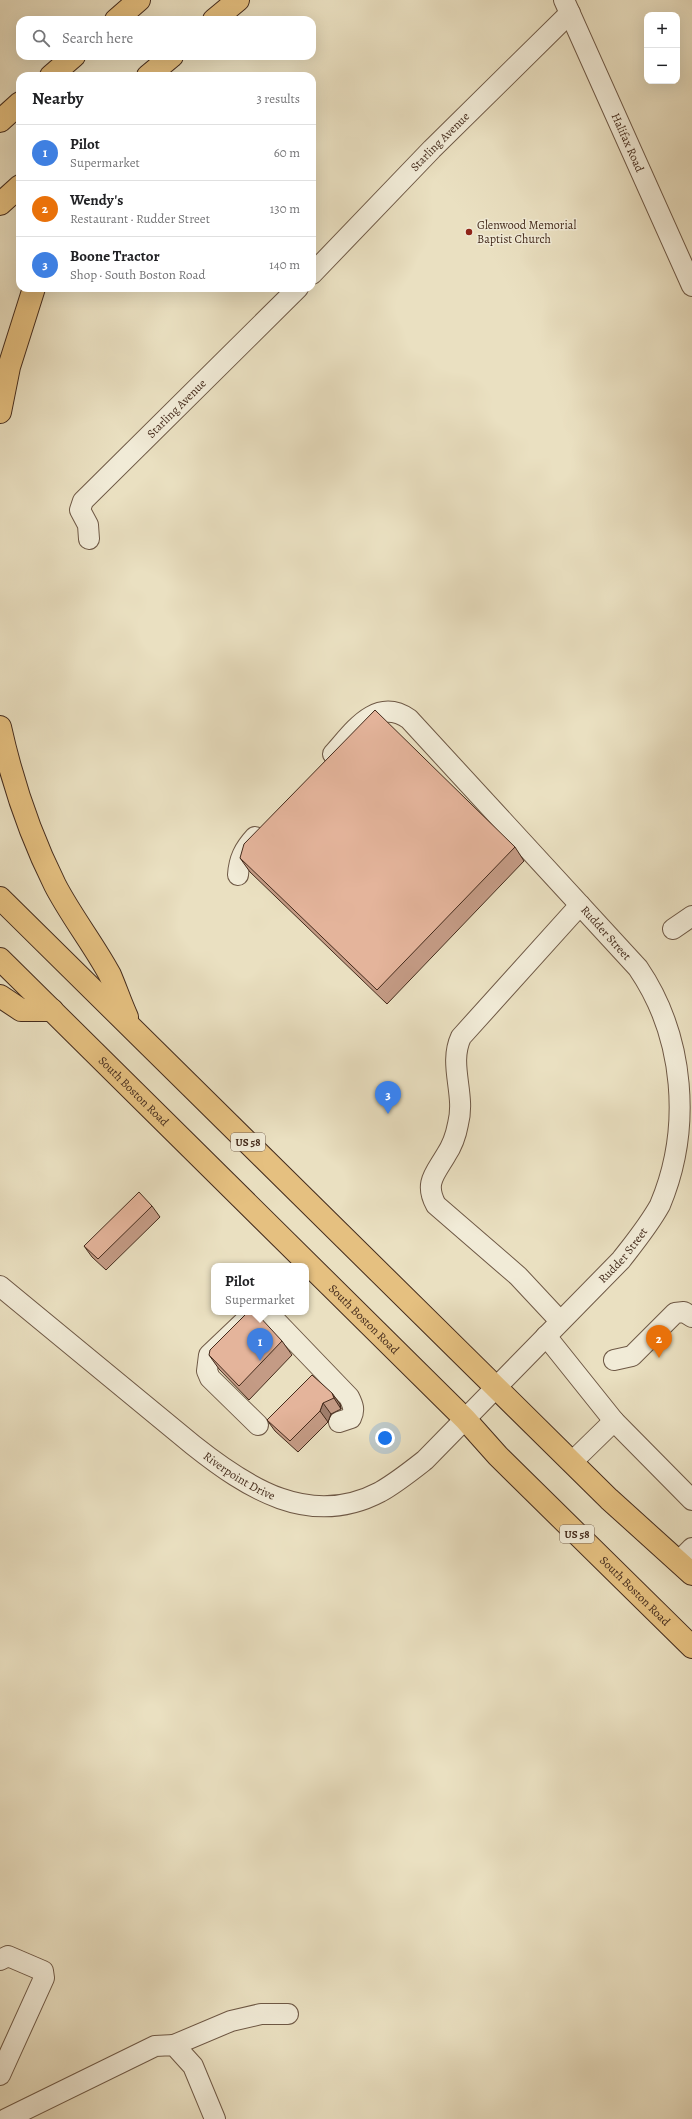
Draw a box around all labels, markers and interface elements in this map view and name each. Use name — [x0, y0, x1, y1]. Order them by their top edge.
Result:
map controls — [644, 12, 680, 84]
button: + — [644, 12, 680, 48]
search box — [16, 16, 316, 60]
icon: search — [30, 27, 52, 49]
text: Search here — [62, 28, 133, 48]
button: − — [644, 48, 680, 84]
text: Nearby — [32, 87, 83, 110]
text: 3 results — [256, 90, 300, 107]
street label: Starling Avenue — [407, 109, 473, 175]
street label: Halifax Road — [607, 110, 648, 175]
text: Pilot — [70, 134, 100, 154]
text: 1 — [43, 144, 47, 161]
text: 60 m — [274, 144, 300, 161]
text: Supermarket — [70, 154, 140, 171]
text: Wendy's — [70, 190, 123, 210]
text: 2 — [42, 200, 48, 217]
text: 130 m — [270, 200, 300, 217]
text: Restaurant · Rudder Street — [70, 210, 210, 227]
place label: Glenwood Memorial Baptist Church — [477, 217, 576, 247]
marker: Glenwood Memorial Baptist Church — [464, 227, 474, 237]
text: Boone Tractor — [70, 246, 160, 266]
text: 3 — [42, 256, 48, 273]
text: 140 m — [269, 256, 300, 273]
text: Shop · South Boston Road — [70, 266, 206, 283]
street label: Starling Avenue — [143, 375, 210, 441]
street label: Rudder Street — [577, 902, 635, 964]
street label: South Boston Road — [95, 1053, 173, 1130]
pin: 3 — [375, 1081, 401, 1114]
road number: US 58 — [231, 1133, 265, 1151]
street label: Rudder Street — [595, 1224, 651, 1287]
popup — [211, 1263, 309, 1315]
text: Pilot — [225, 1271, 255, 1291]
street label: South Boston Road — [325, 1281, 403, 1358]
text: Supermarket — [225, 1291, 295, 1308]
pin: 2 — [646, 1325, 672, 1358]
pin: 1 — [247, 1328, 273, 1361]
your location — [375, 1428, 395, 1448]
street label: Riverpoint Drive — [200, 1448, 278, 1504]
road number: US 58 — [560, 1525, 594, 1543]
street label: South Boston Road — [596, 1553, 674, 1630]

